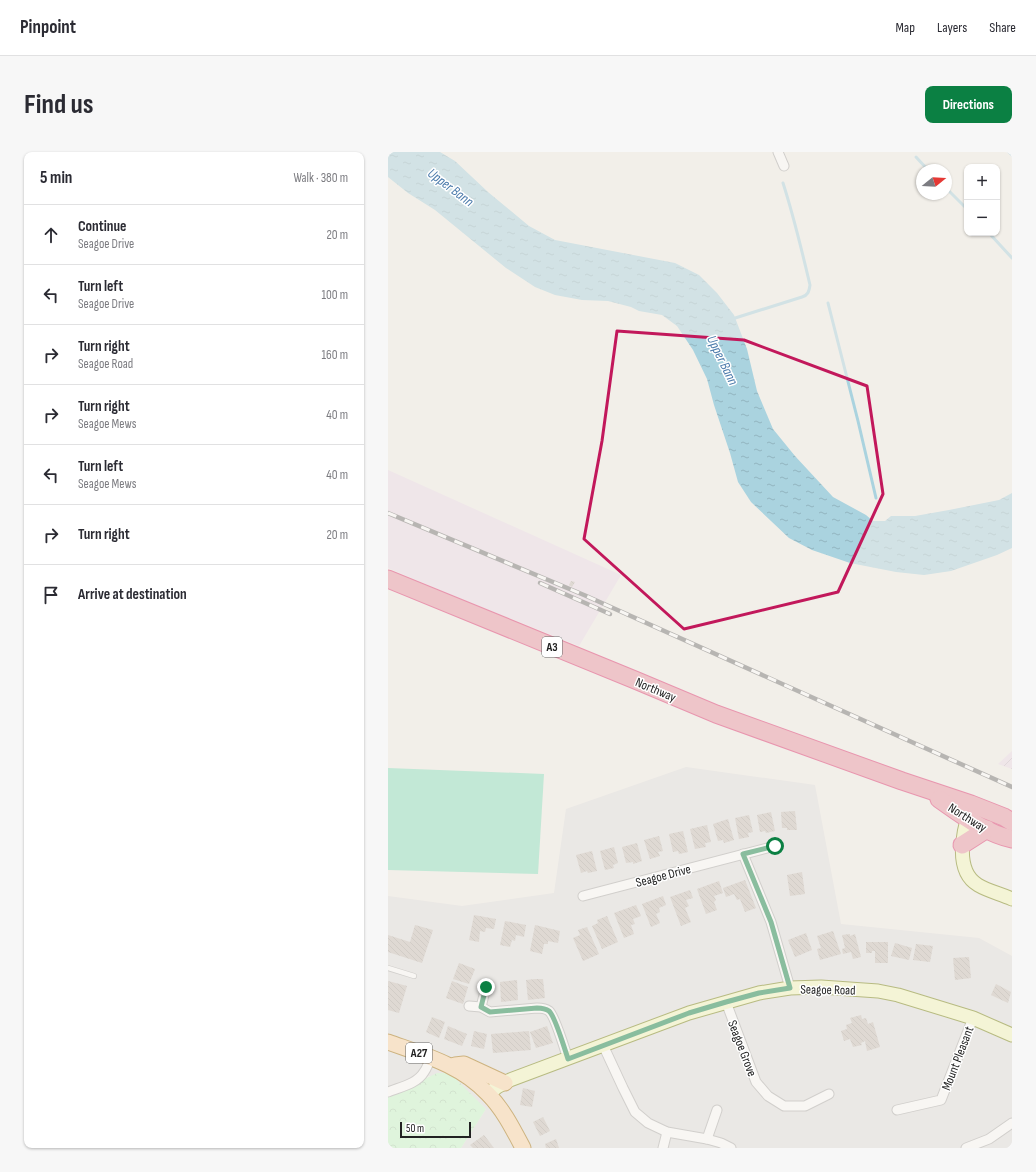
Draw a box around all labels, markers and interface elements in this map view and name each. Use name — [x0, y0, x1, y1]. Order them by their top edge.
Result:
text: Pinpoint — [20, 16, 76, 39]
text: Map — [895, 19, 915, 36]
text: Layers — [937, 19, 967, 36]
text: Share — [989, 19, 1016, 36]
button: Directions — [925, 86, 1012, 123]
text: Find us — [24, 88, 93, 121]
north arrow — [916, 164, 952, 200]
map controls — [964, 164, 1000, 236]
button: + — [964, 164, 1000, 200]
water label: Upper Bann — [424, 165, 477, 210]
text: 5 min — [40, 168, 72, 188]
text: Walk · 380 m — [293, 170, 348, 186]
button: − — [964, 200, 1000, 236]
text: Continue — [78, 217, 127, 236]
icon: ahead — [40, 224, 62, 246]
text: 20 m — [326, 227, 348, 243]
text: Seagoe Drive — [78, 236, 134, 252]
text: Turn left — [78, 277, 123, 296]
icon: left — [40, 284, 62, 306]
text: 100 m — [321, 287, 348, 303]
text: Seagoe Drive — [78, 296, 134, 312]
water label: Upper Bann — [703, 333, 742, 388]
text: Turn right — [78, 337, 130, 356]
icon: right — [40, 344, 62, 366]
text: 160 m — [322, 347, 348, 363]
text: Seagoe Road — [78, 356, 133, 372]
text: Turn right — [78, 397, 130, 416]
icon: right — [40, 404, 62, 426]
text: 40 m — [326, 407, 348, 423]
text: Seagoe Mews — [78, 416, 137, 432]
text: Turn left — [78, 457, 123, 476]
icon: left — [40, 464, 62, 486]
text: 40 m — [326, 467, 348, 483]
text: Seagoe Mews — [78, 476, 137, 492]
icon: right — [40, 524, 62, 546]
text: Turn right — [78, 525, 130, 544]
text: 20 m — [326, 527, 348, 543]
icon: arrive — [40, 584, 62, 606]
text: Arrive at destination — [78, 585, 187, 604]
road number: A3 — [542, 637, 562, 657]
street label: Northway — [633, 674, 678, 706]
street label: Northway — [945, 800, 990, 836]
route start — [766, 837, 784, 855]
street label: Seagoe Drive — [634, 861, 693, 891]
route end — [477, 978, 495, 996]
street label: Seagoe Road — [800, 982, 856, 998]
street label: Seagoe Grove — [724, 1018, 760, 1079]
street label: Mount Pleasant — [938, 1024, 978, 1093]
road number: A27 — [406, 1043, 432, 1063]
scale bar — [400, 1120, 471, 1139]
text: 50 m — [406, 1122, 424, 1135]

